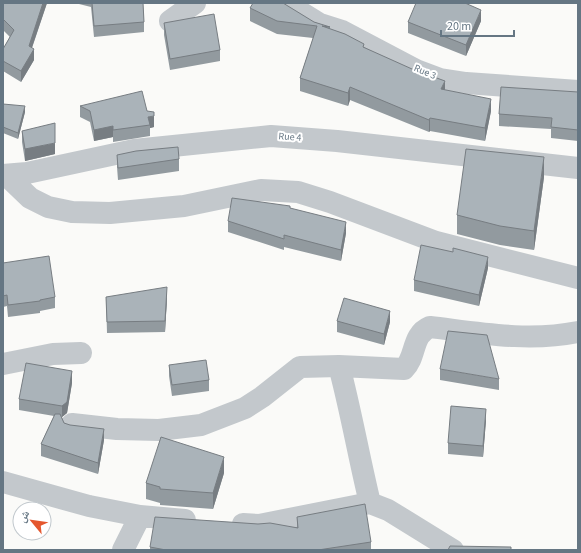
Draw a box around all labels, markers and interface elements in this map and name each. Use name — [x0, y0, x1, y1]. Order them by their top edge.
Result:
scale bar — [441, 12, 514, 38]
text: 20 m — [447, 18, 471, 35]
street label: Rue 3 — [412, 61, 438, 83]
street label: Rue 4 — [278, 129, 302, 145]
north arrow — [12, 501, 52, 541]
text: ش — [14, 507, 33, 525]

